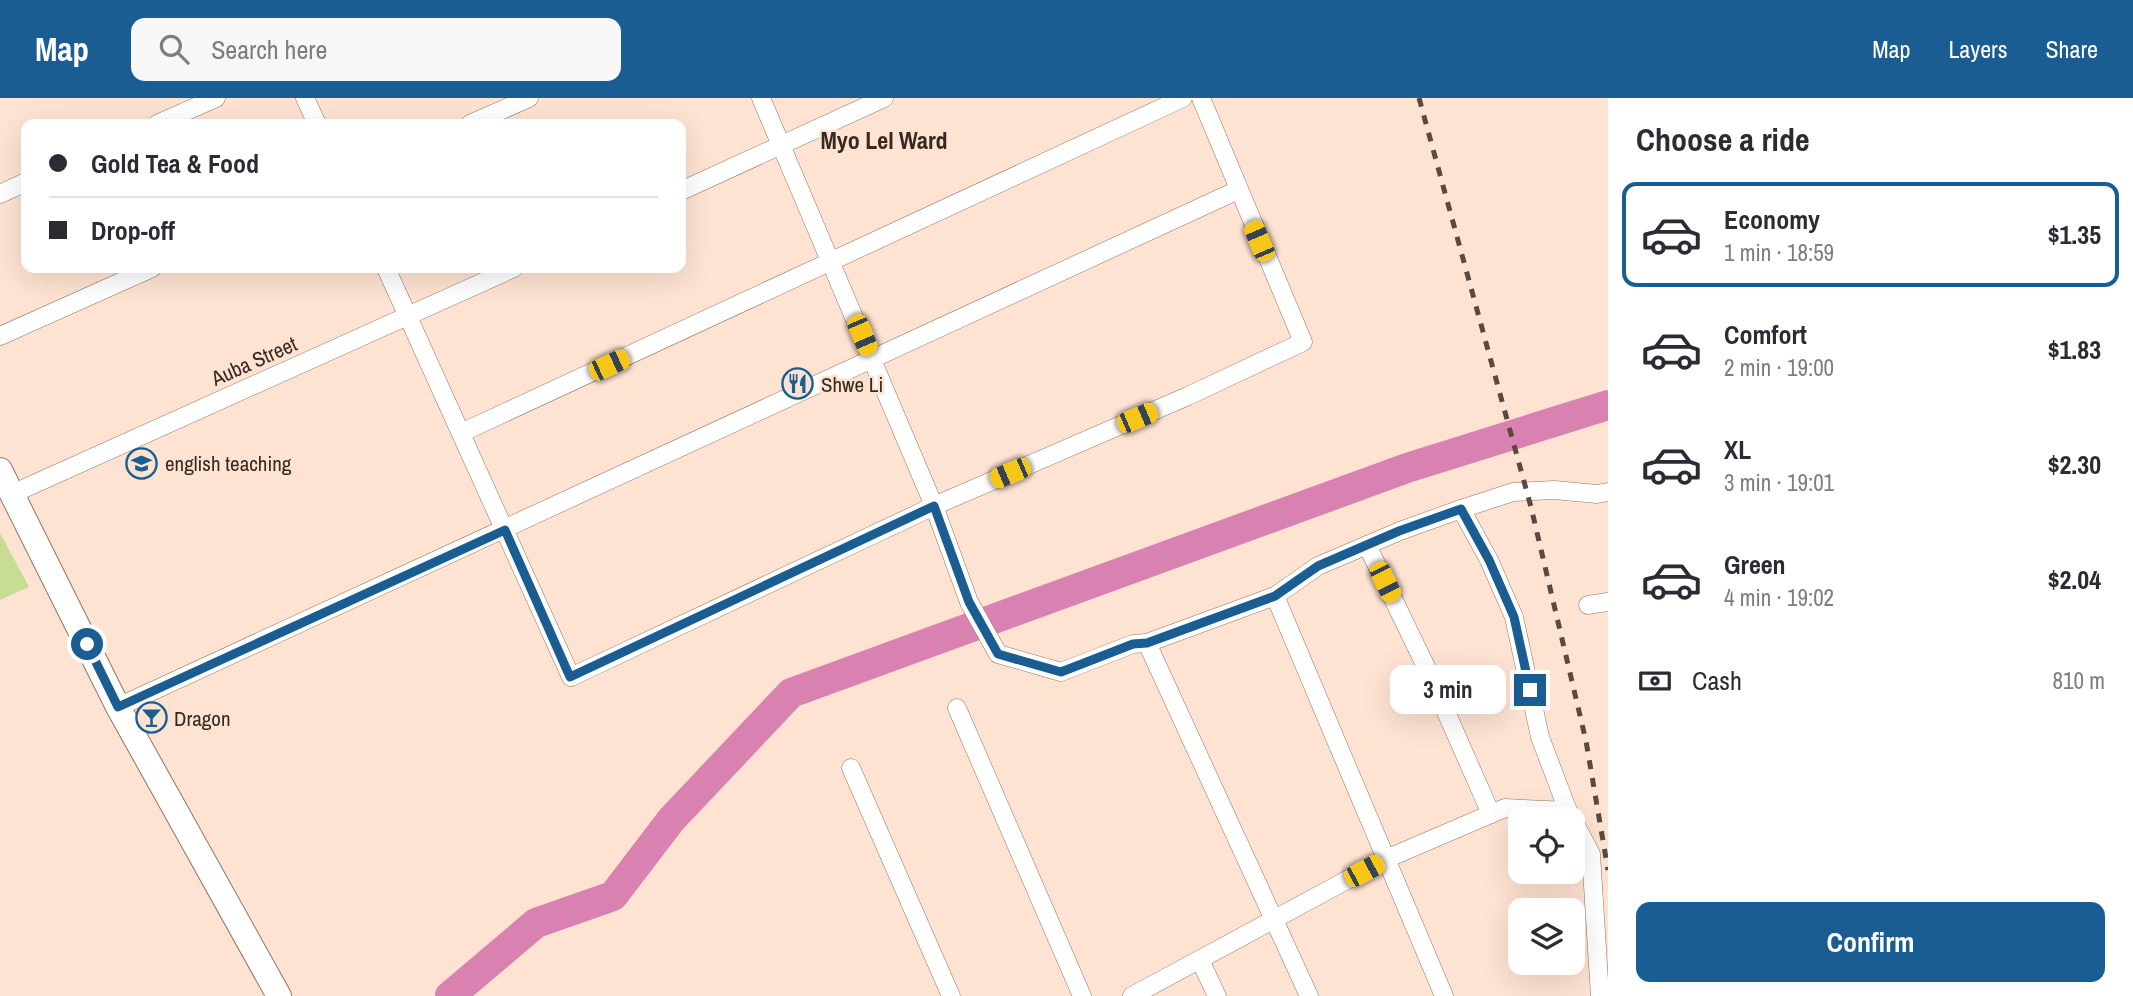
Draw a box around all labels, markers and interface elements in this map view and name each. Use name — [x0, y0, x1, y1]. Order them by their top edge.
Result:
search box — [131, 18, 621, 81]
text: Map — [35, 27, 89, 71]
icon: search — [155, 30, 193, 68]
text: Search here — [211, 32, 327, 67]
text: Map — [1872, 33, 1910, 65]
text: Layers — [1948, 33, 2007, 65]
text: Share — [2045, 33, 2098, 65]
text: Choose a ride — [1636, 118, 1810, 161]
district label: Myo Lel Ward — [820, 124, 948, 156]
text: Gold Tea & Food — [91, 146, 259, 181]
text: Economy — [1724, 202, 1820, 237]
icon: car — [1640, 203, 1703, 266]
text: Drop-off — [91, 213, 175, 248]
text: $1.35 — [2048, 217, 2101, 252]
car — [1242, 218, 1277, 264]
text: 1 min · 18:59 — [1724, 237, 1834, 268]
car — [845, 312, 880, 358]
text: Comfort — [1724, 317, 1807, 352]
icon: car — [1640, 318, 1703, 381]
street label: Auba Street — [206, 329, 302, 393]
text: $1.83 — [2048, 332, 2101, 367]
car — [586, 347, 633, 383]
text: 2 min · 19:00 — [1724, 352, 1834, 383]
restaurant icon: Shwe Li — [781, 367, 815, 401]
place label: Shwe Li — [821, 370, 883, 399]
car — [1114, 400, 1161, 436]
text: XL — [1724, 432, 1751, 467]
icon: car — [1640, 433, 1703, 496]
school or university icon: english teaching — [125, 446, 159, 480]
text: $2.30 — [2048, 447, 2101, 482]
place label: english teaching — [165, 449, 292, 478]
car — [987, 455, 1034, 491]
text: 3 min · 19:01 — [1724, 467, 1834, 498]
text: Green — [1724, 547, 1786, 582]
icon: car — [1640, 548, 1703, 611]
car — [1367, 559, 1404, 605]
text: $2.04 — [2048, 562, 2101, 597]
text: 4 min · 19:02 — [1724, 582, 1834, 613]
route start — [71, 628, 103, 660]
icon: cash — [1636, 662, 1674, 700]
text: Cash — [1692, 663, 1742, 698]
text: 810 m — [2053, 665, 2105, 696]
callout: 3 min — [1390, 666, 1506, 714]
text: 3 min — [1423, 674, 1473, 705]
route end — [1514, 674, 1546, 706]
bar icon: Dragon — [134, 701, 168, 735]
place label: Dragon — [174, 704, 230, 733]
map controls — [1508, 807, 1585, 975]
button: locate — [1508, 807, 1585, 884]
car — [1341, 852, 1388, 890]
button: layers — [1508, 898, 1585, 975]
button: Confirm — [1636, 902, 2105, 982]

